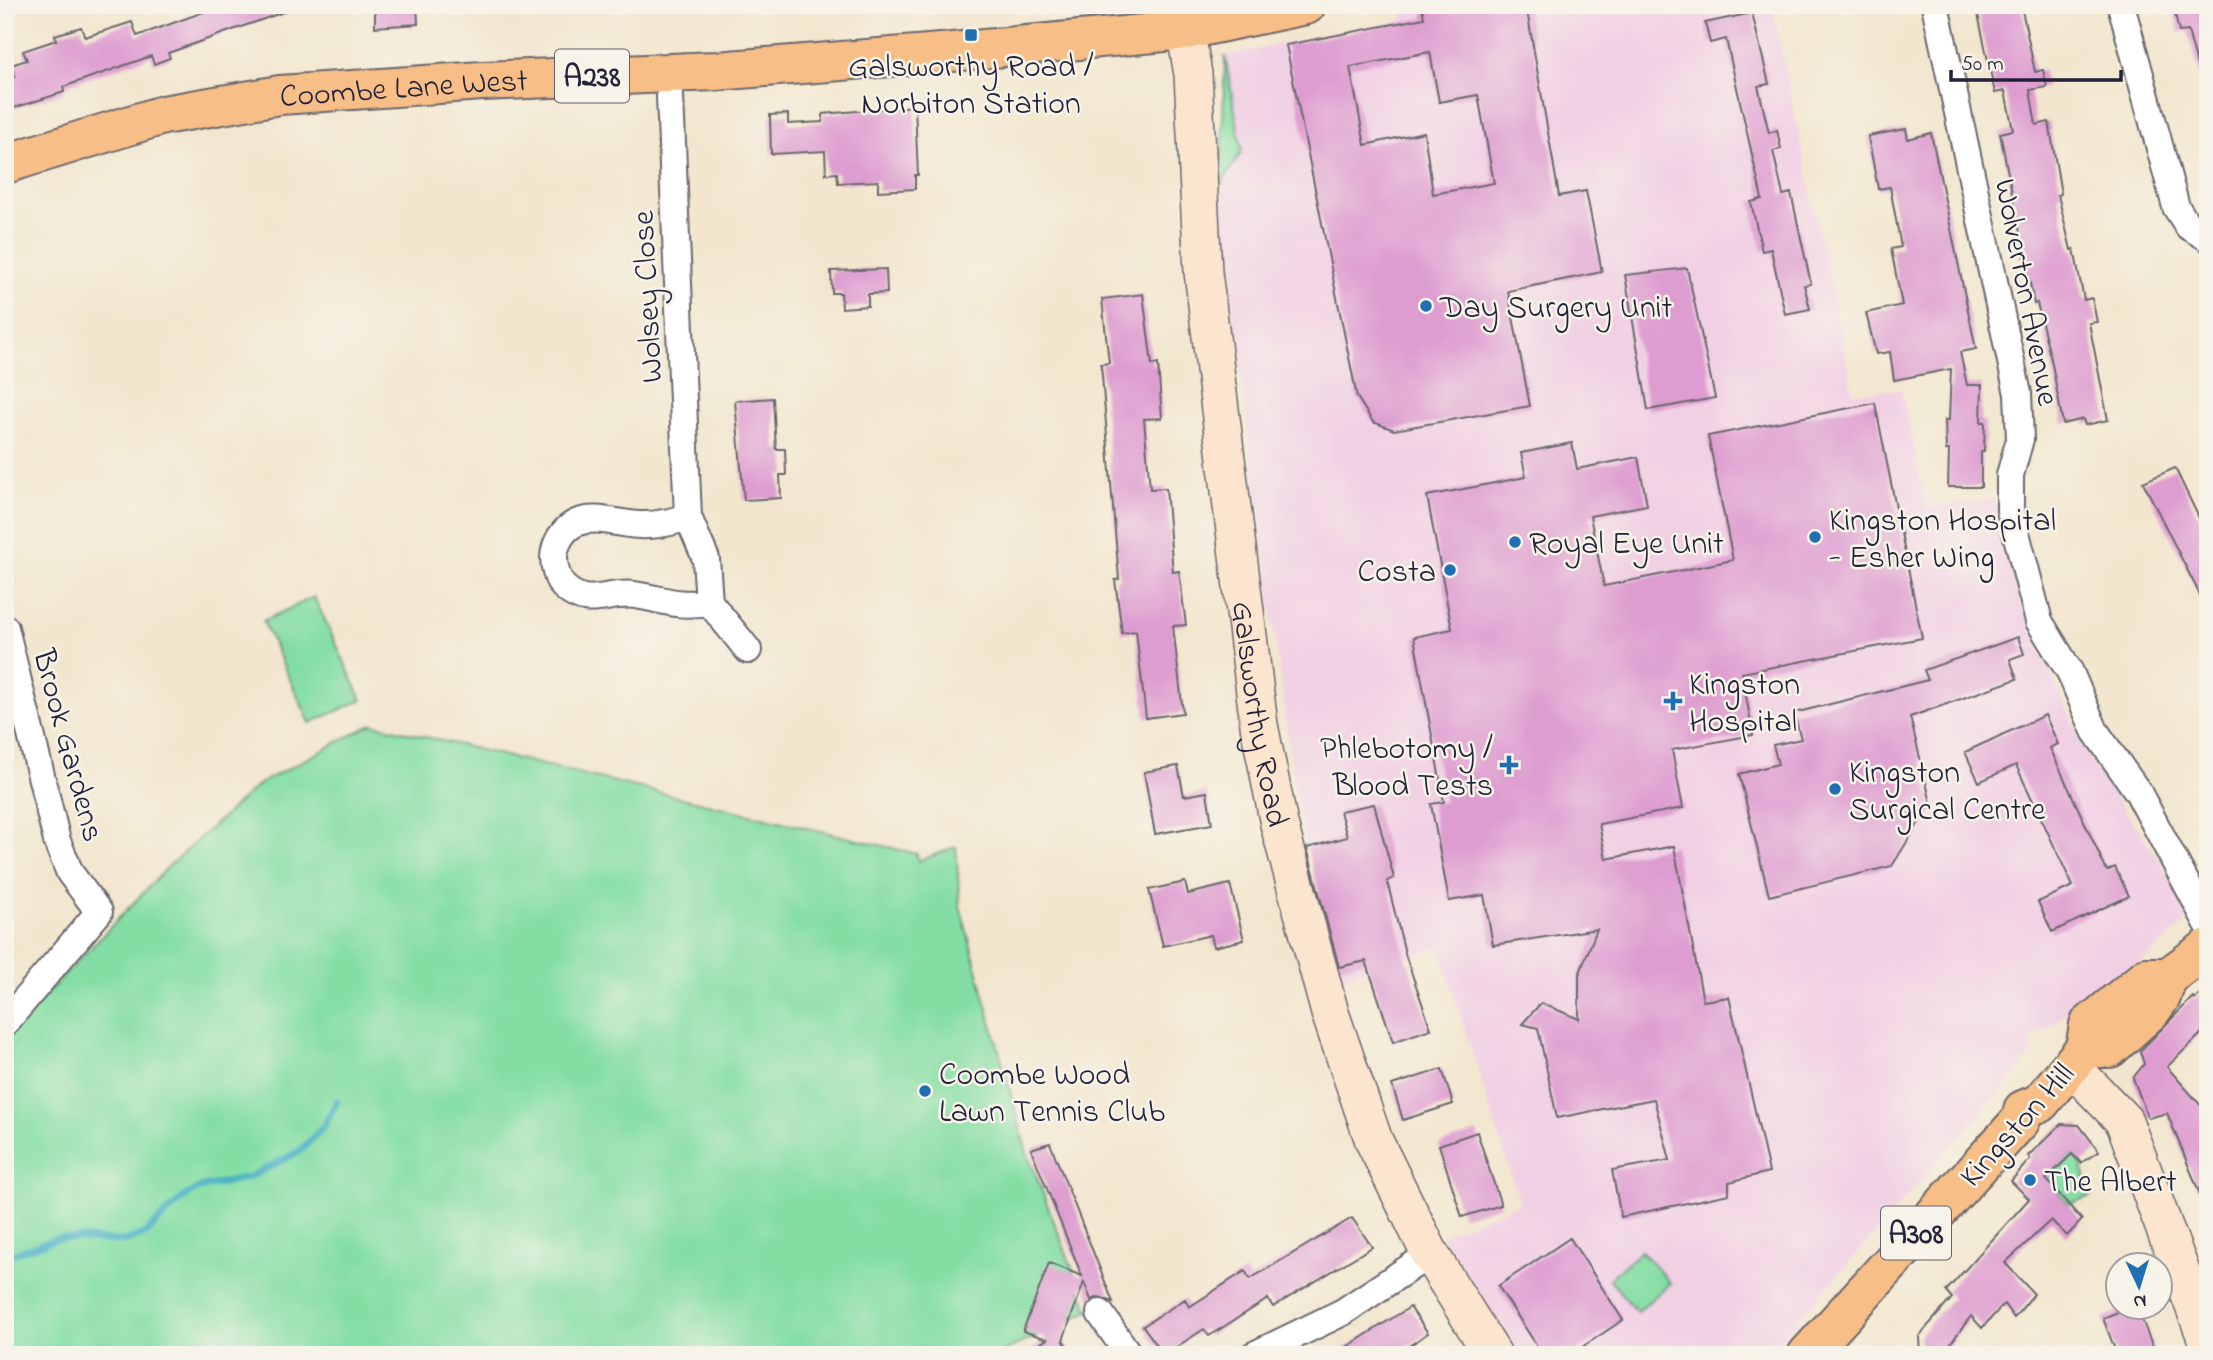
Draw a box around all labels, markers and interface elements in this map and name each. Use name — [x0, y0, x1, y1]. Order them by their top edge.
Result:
marker: Galsworthy Road / Norbiton Station — [963, 27, 979, 43]
scale bar — [1951, 38, 2120, 82]
place label: Galsworthy Road / Norbiton Station — [848, 45, 1094, 129]
road number: A238 — [555, 50, 629, 102]
text: 50 m — [1961, 50, 2004, 80]
street label: Coombe Lane West — [278, 59, 529, 122]
street label: Wolverton Avenue — [1980, 175, 2070, 411]
street label: Wolsey Close — [621, 209, 677, 384]
place label: Day Surgery Unit — [1439, 286, 1672, 333]
marker: Day Surgery Unit — [1418, 298, 1434, 314]
place label: Kingston Hospital - Esher Wing — [1829, 499, 2056, 583]
place label: Royal Eye Unit — [1529, 522, 1724, 569]
marker: Kingston Hospital - Esher Wing — [1807, 529, 1823, 545]
marker: Royal Eye Unit — [1507, 534, 1523, 550]
place label: Costa — [1357, 550, 1436, 597]
marker: Costa — [1442, 562, 1458, 578]
street label: Galsworthy Road — [1217, 599, 1299, 831]
street label: Brook Gardens — [18, 643, 115, 847]
place label: Kingston Hospital — [1689, 663, 1800, 747]
marker: Kingston Hospital — [1663, 691, 1683, 711]
place label: Phlebotomy / Blood Tests — [1320, 727, 1493, 811]
place label: Kingston Surgical Centre — [1849, 751, 2046, 835]
marker: Phlebotomy / Blood Tests — [1499, 755, 1519, 775]
marker: Kingston Surgical Centre — [1827, 781, 1843, 797]
place label: Coombe Wood Lawn Tennis Club — [939, 1053, 1165, 1137]
street label: Kingston Hill — [1950, 1053, 2088, 1199]
marker: Coombe Wood Lawn Tennis Club — [917, 1083, 933, 1099]
place label: The Albert — [2044, 1160, 2177, 1207]
marker: The Albert — [2022, 1172, 2038, 1188]
road number: A308 — [1881, 1206, 1951, 1260]
north arrow — [2104, 1252, 2174, 1322]
text: N — [2132, 1287, 2147, 1314]

